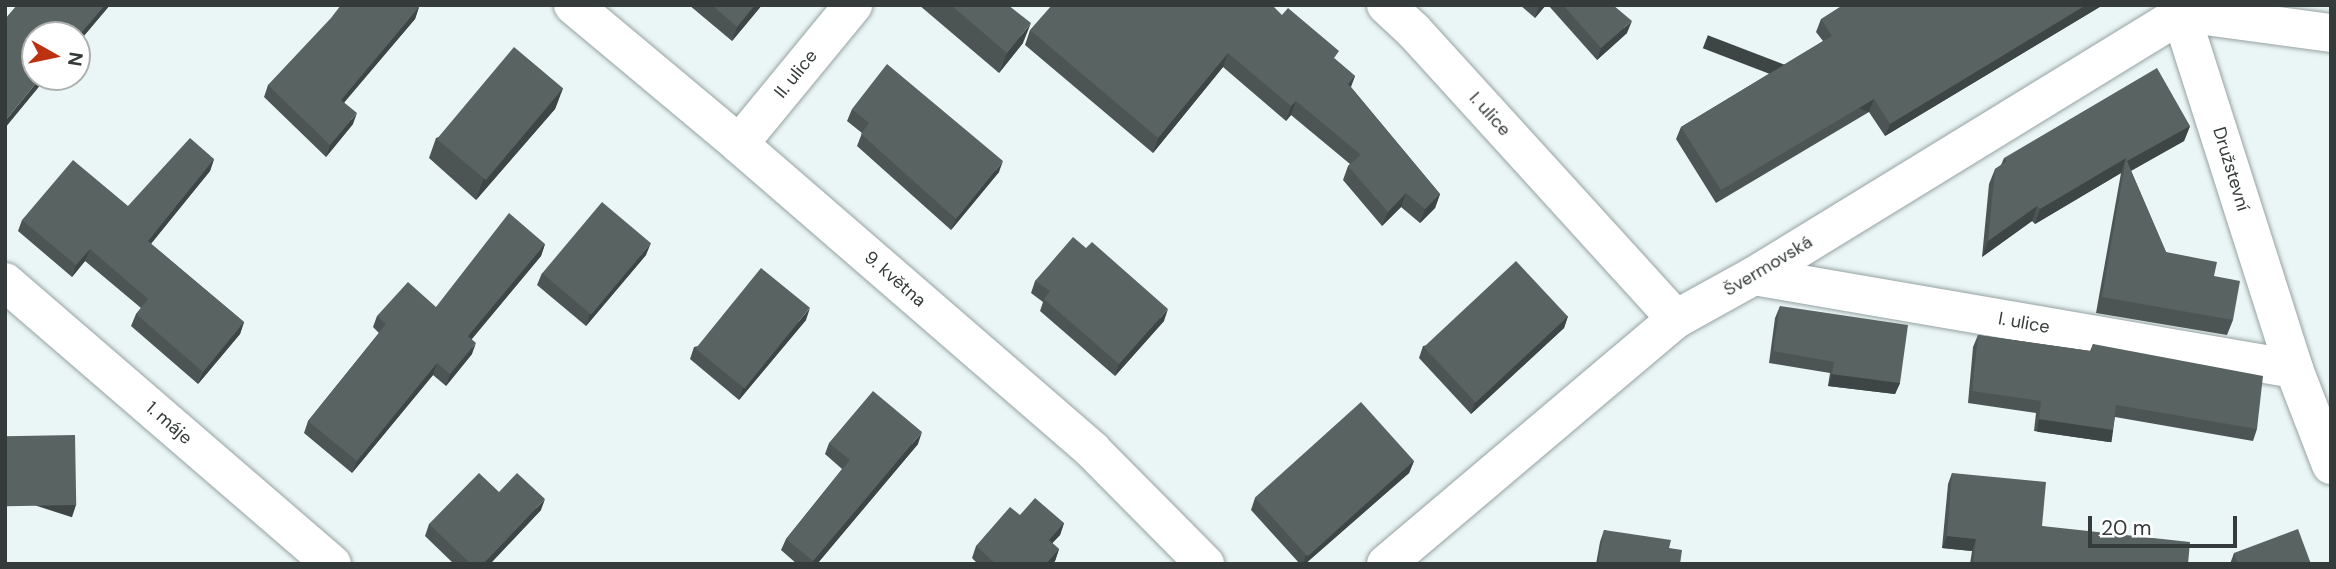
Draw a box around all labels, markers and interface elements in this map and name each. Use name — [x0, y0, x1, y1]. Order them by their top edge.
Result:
north arrow — [21, 21, 91, 91]
street label: II. ulice — [770, 45, 822, 103]
text: N — [62, 50, 89, 68]
street label: I. ulice — [1465, 88, 1515, 140]
street label: Družstevní — [2208, 124, 2254, 214]
street label: Švermovská — [1720, 231, 1816, 301]
street label: 9. května — [860, 246, 930, 312]
street label: I. ulice — [1997, 308, 2051, 338]
street label: 1. máje — [141, 397, 197, 449]
scale bar — [2091, 503, 2240, 546]
text: 20 m — [2101, 514, 2152, 542]

